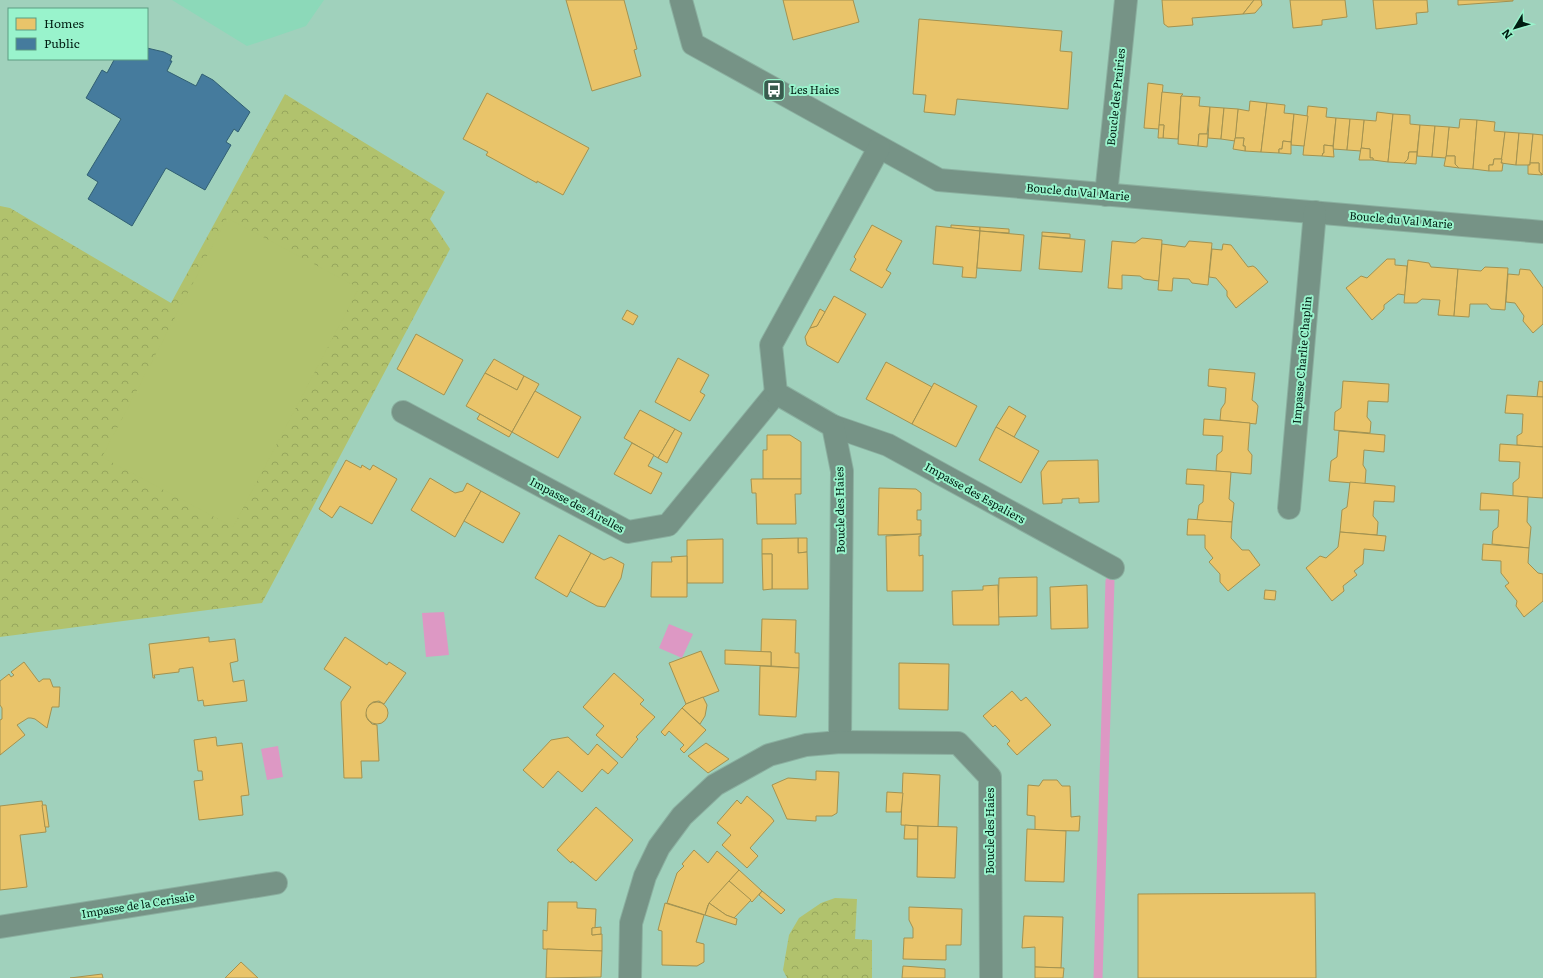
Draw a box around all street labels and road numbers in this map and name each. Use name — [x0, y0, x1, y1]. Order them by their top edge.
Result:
street label: Boucle des Prairies — [1102, 47, 1128, 146]
street label: Boucle du Val Marie — [1026, 179, 1131, 204]
street label: Boucle du Val Marie — [1349, 207, 1454, 232]
street label: Impasse Charlie Chaplin — [1287, 295, 1315, 425]
street label: Impasse des Espaliers — [922, 458, 1029, 526]
street label: Boucle des Haies — [830, 467, 848, 553]
street label: Impasse des Airelles — [527, 472, 628, 536]
street label: Boucle des Haies — [981, 788, 997, 874]
street label: Impasse de la Cerisaie — [80, 887, 196, 921]

